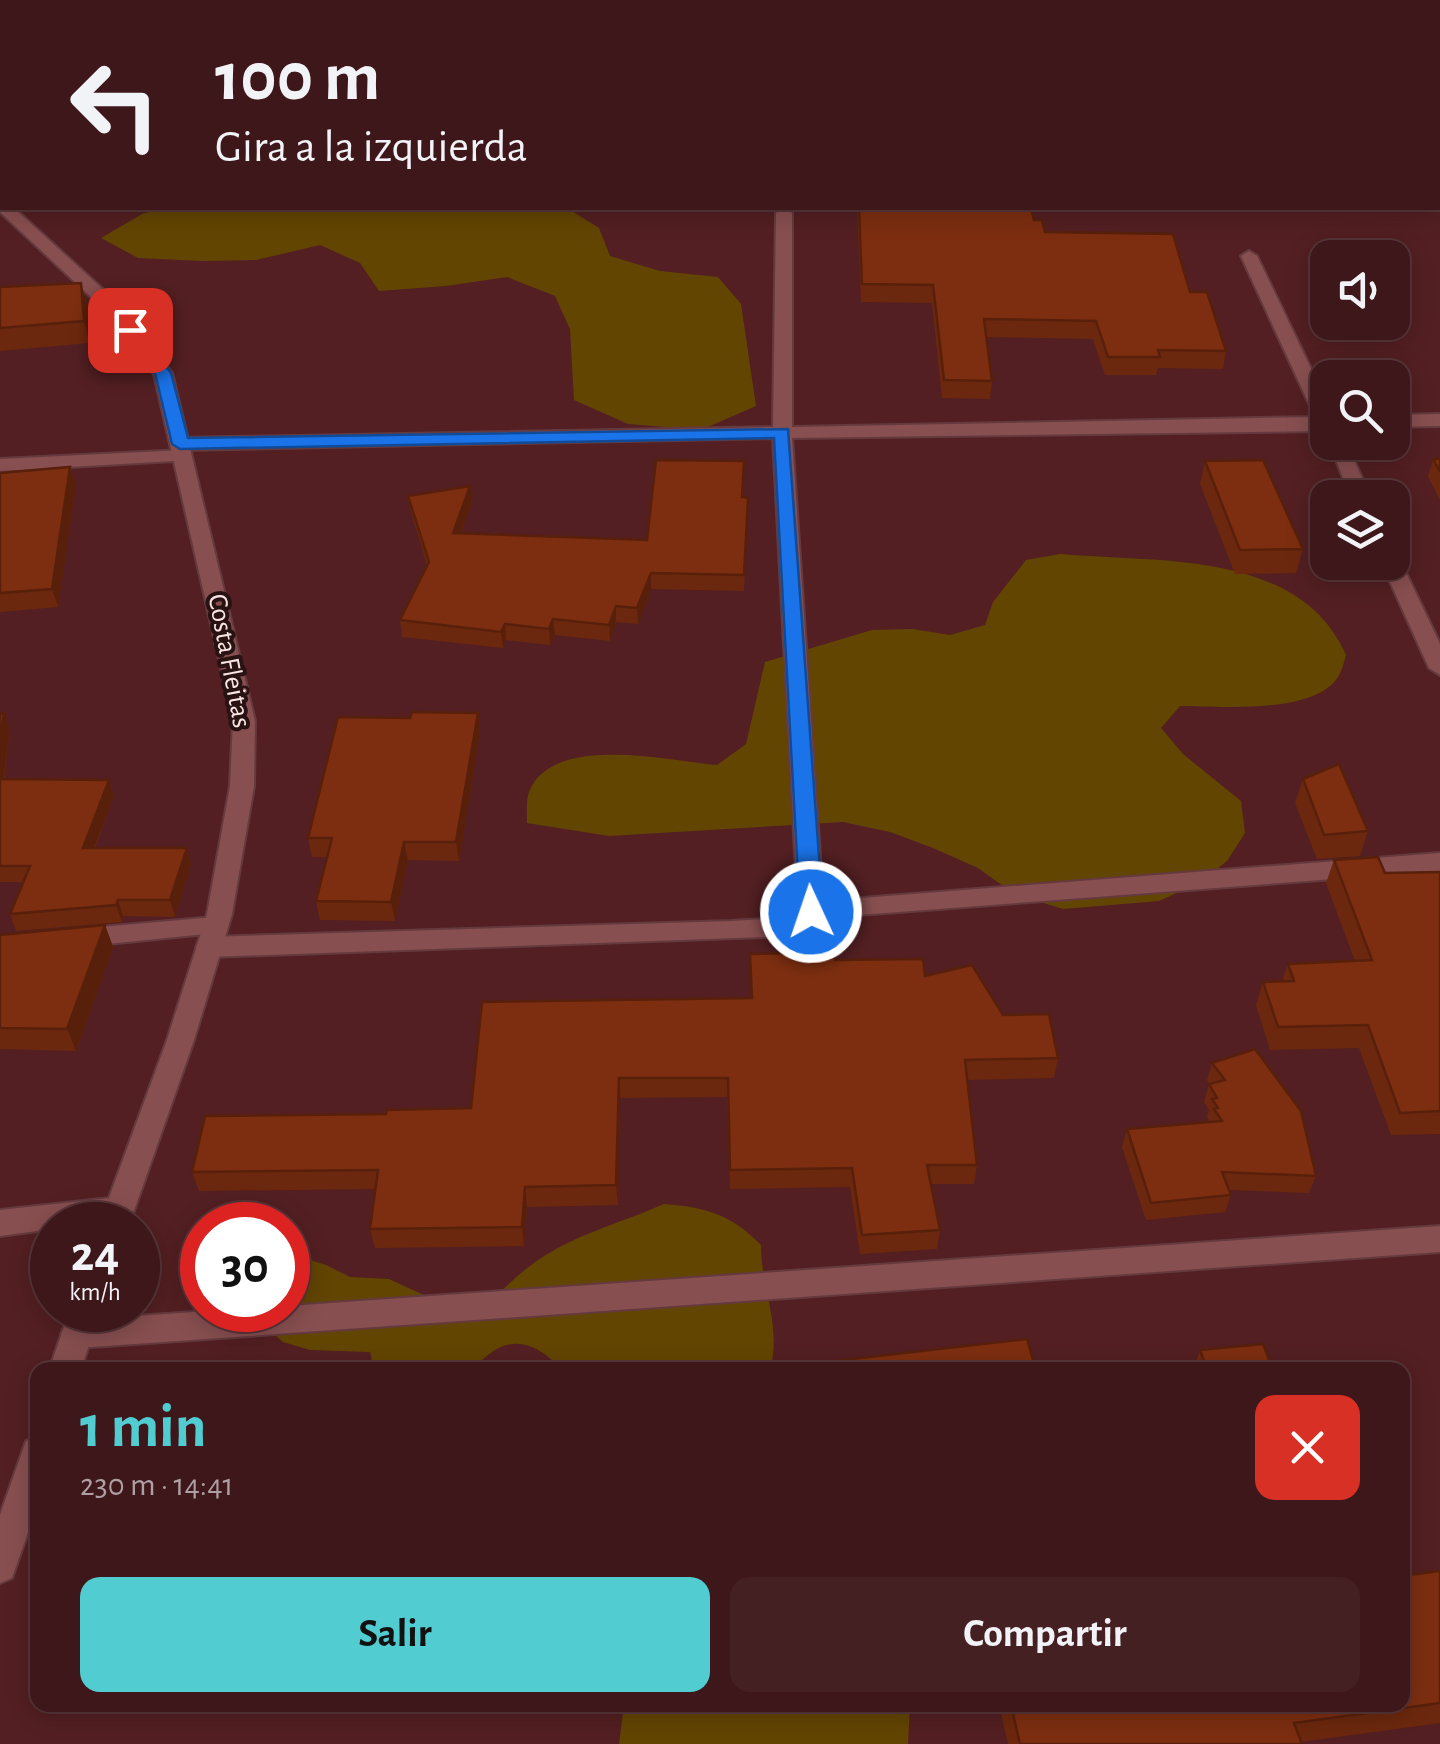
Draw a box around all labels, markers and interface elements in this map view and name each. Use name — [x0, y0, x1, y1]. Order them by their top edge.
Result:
icon: left — [50, 40, 180, 170]
text: 100 m — [215, 43, 380, 113]
text: Gira a la izquierda — [215, 125, 528, 170]
map controls — [1310, 240, 1410, 580]
button: sound — [1310, 240, 1410, 340]
pin — [88, 288, 173, 373]
icon: arrive — [103, 303, 158, 358]
button: search — [1310, 360, 1410, 460]
button: layers — [1310, 480, 1410, 580]
street label: Costa Fleitas — [202, 592, 256, 730]
position arrow — [759, 860, 863, 964]
speed limit sign: 30 — [180, 1202, 310, 1332]
text: 24 — [71, 1230, 119, 1280]
text: km/h — [69, 1280, 121, 1305]
button: close — [1255, 1395, 1360, 1500]
text: 1 min — [80, 1398, 206, 1458]
text: 230 m · 14:41 — [80, 1469, 234, 1501]
button: Salir — [80, 1577, 710, 1692]
button: Compartir — [730, 1577, 1360, 1692]

